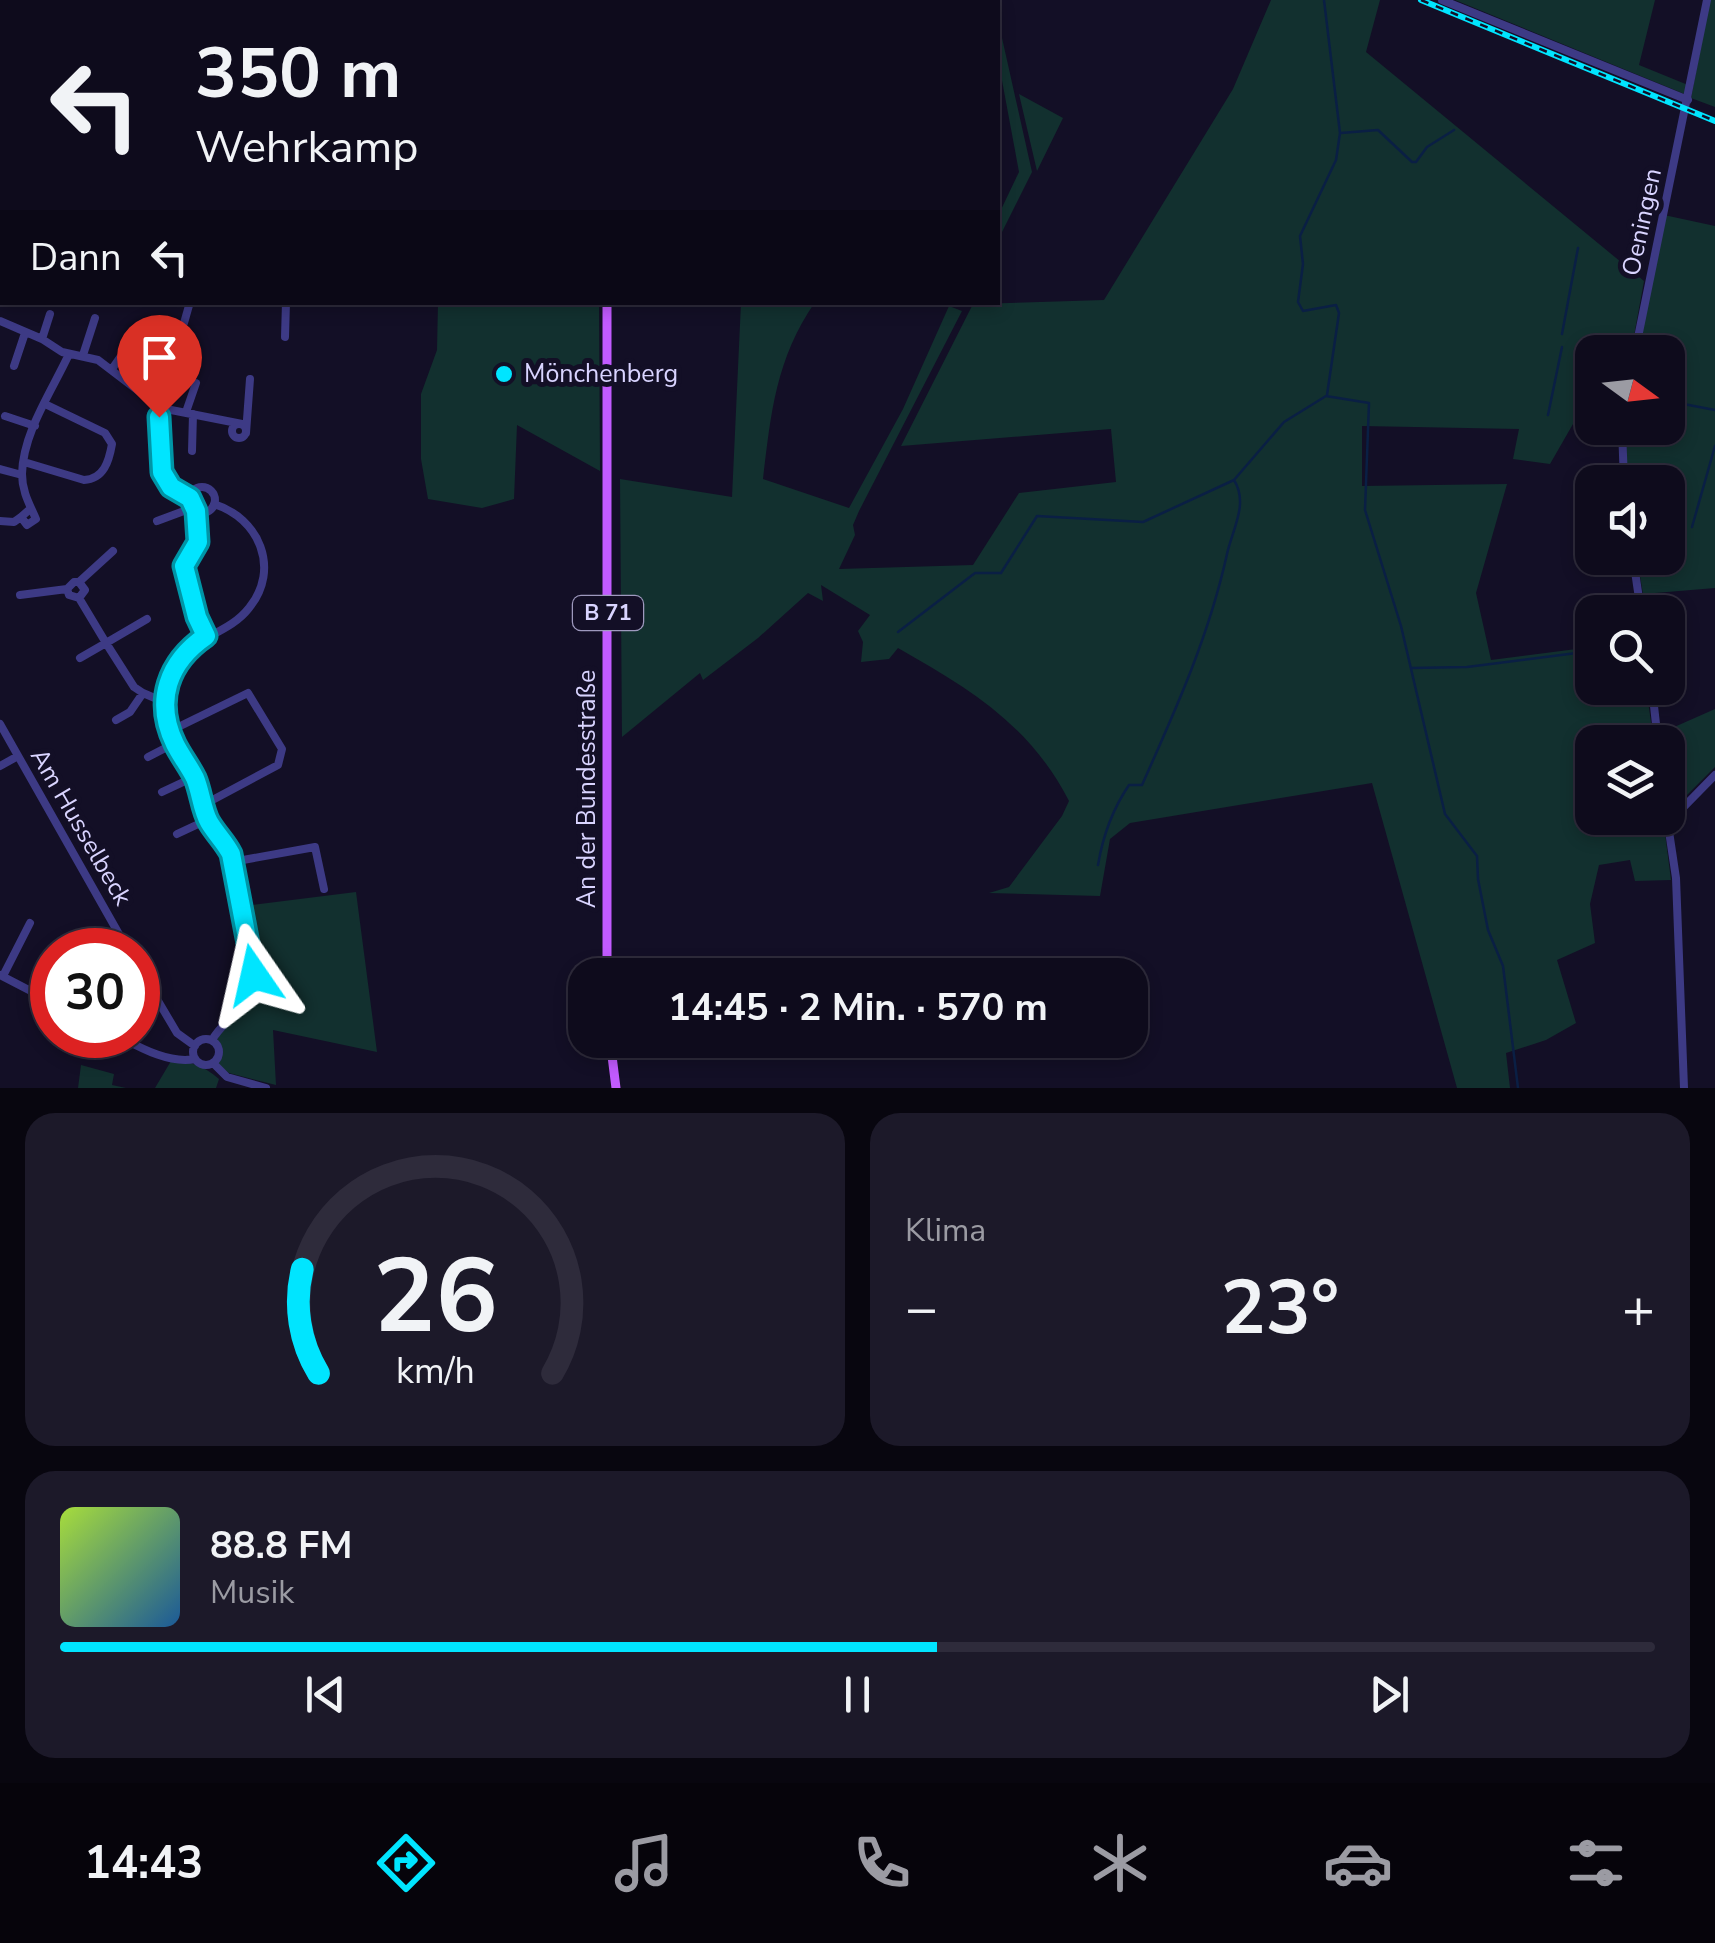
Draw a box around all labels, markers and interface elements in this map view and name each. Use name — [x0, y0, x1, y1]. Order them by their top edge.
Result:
text: 350 m — [195, 26, 401, 122]
icon: left — [30, 40, 160, 170]
text: Wehrkamp — [195, 117, 418, 178]
street label: Oeningen — [1614, 165, 1670, 279]
icon: left — [142, 230, 197, 285]
text: Dann — [30, 232, 122, 283]
pin — [117, 315, 202, 418]
icon: arrive — [132, 330, 187, 385]
north arrow — [1575, 335, 1685, 445]
map controls — [1575, 335, 1685, 835]
place label: Mönchenberg — [524, 357, 678, 391]
marker: Mönchenberg — [493, 363, 515, 385]
button: sound — [1575, 465, 1685, 575]
button: search — [1575, 595, 1685, 705]
road number: B 71 — [573, 596, 643, 630]
street label: An der Bundesstraße — [570, 670, 604, 908]
button: layers — [1575, 725, 1685, 835]
street label: Am Husselbeck — [22, 742, 140, 912]
position arrow — [202, 923, 306, 1027]
speed limit sign: 30 — [30, 928, 160, 1058]
text: 14:45 · 2 Min. · 570 m — [668, 982, 1048, 1033]
text: Klima — [905, 1209, 986, 1252]
text: 26 — [373, 1226, 497, 1368]
text: 23° — [1221, 1257, 1339, 1359]
text: − — [905, 1271, 938, 1346]
text: + — [1622, 1271, 1655, 1346]
text: km/h — [396, 1347, 474, 1396]
text: 88.8 FM — [210, 1520, 352, 1571]
text: Musik — [210, 1571, 294, 1614]
icon: previous — [298, 1667, 353, 1722]
icon: pause — [830, 1667, 885, 1722]
icon: next — [1362, 1667, 1417, 1722]
icon: directions — [371, 1828, 441, 1898]
icon: music — [609, 1828, 679, 1898]
icon: phone — [847, 1828, 917, 1898]
icon: climate — [1085, 1828, 1155, 1898]
icon: car — [1323, 1828, 1393, 1898]
icon: filters — [1561, 1828, 1631, 1898]
text: 14:43 — [84, 1833, 203, 1894]

